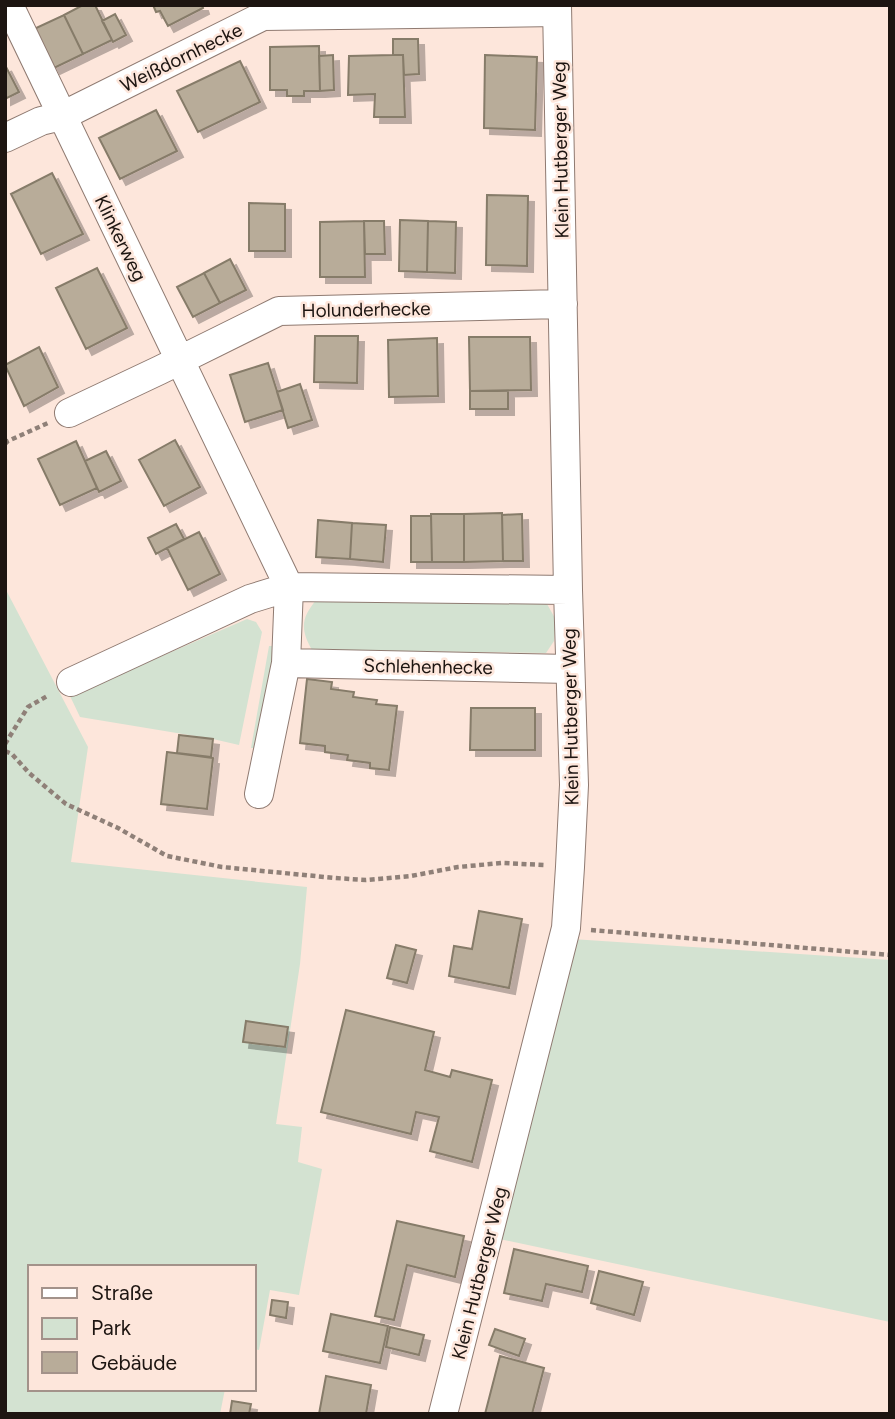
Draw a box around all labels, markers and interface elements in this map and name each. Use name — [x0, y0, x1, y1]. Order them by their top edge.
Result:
street label: Weißdornhecke — [116, 18, 246, 97]
street label: Klein Hutberger Weg — [547, 61, 574, 239]
street label: Klinkerweg — [90, 191, 151, 285]
street label: Holunderhecke — [301, 297, 431, 322]
street label: Klein Hutberger Weg — [557, 628, 584, 806]
street label: Schlehenhecke — [363, 654, 493, 679]
street label: Klein Hutberger Weg — [447, 1184, 512, 1362]
legend — [28, 1265, 256, 1391]
text: Straße — [91, 1280, 153, 1305]
text: Park — [91, 1315, 132, 1340]
text: Gebäude — [91, 1350, 177, 1375]

